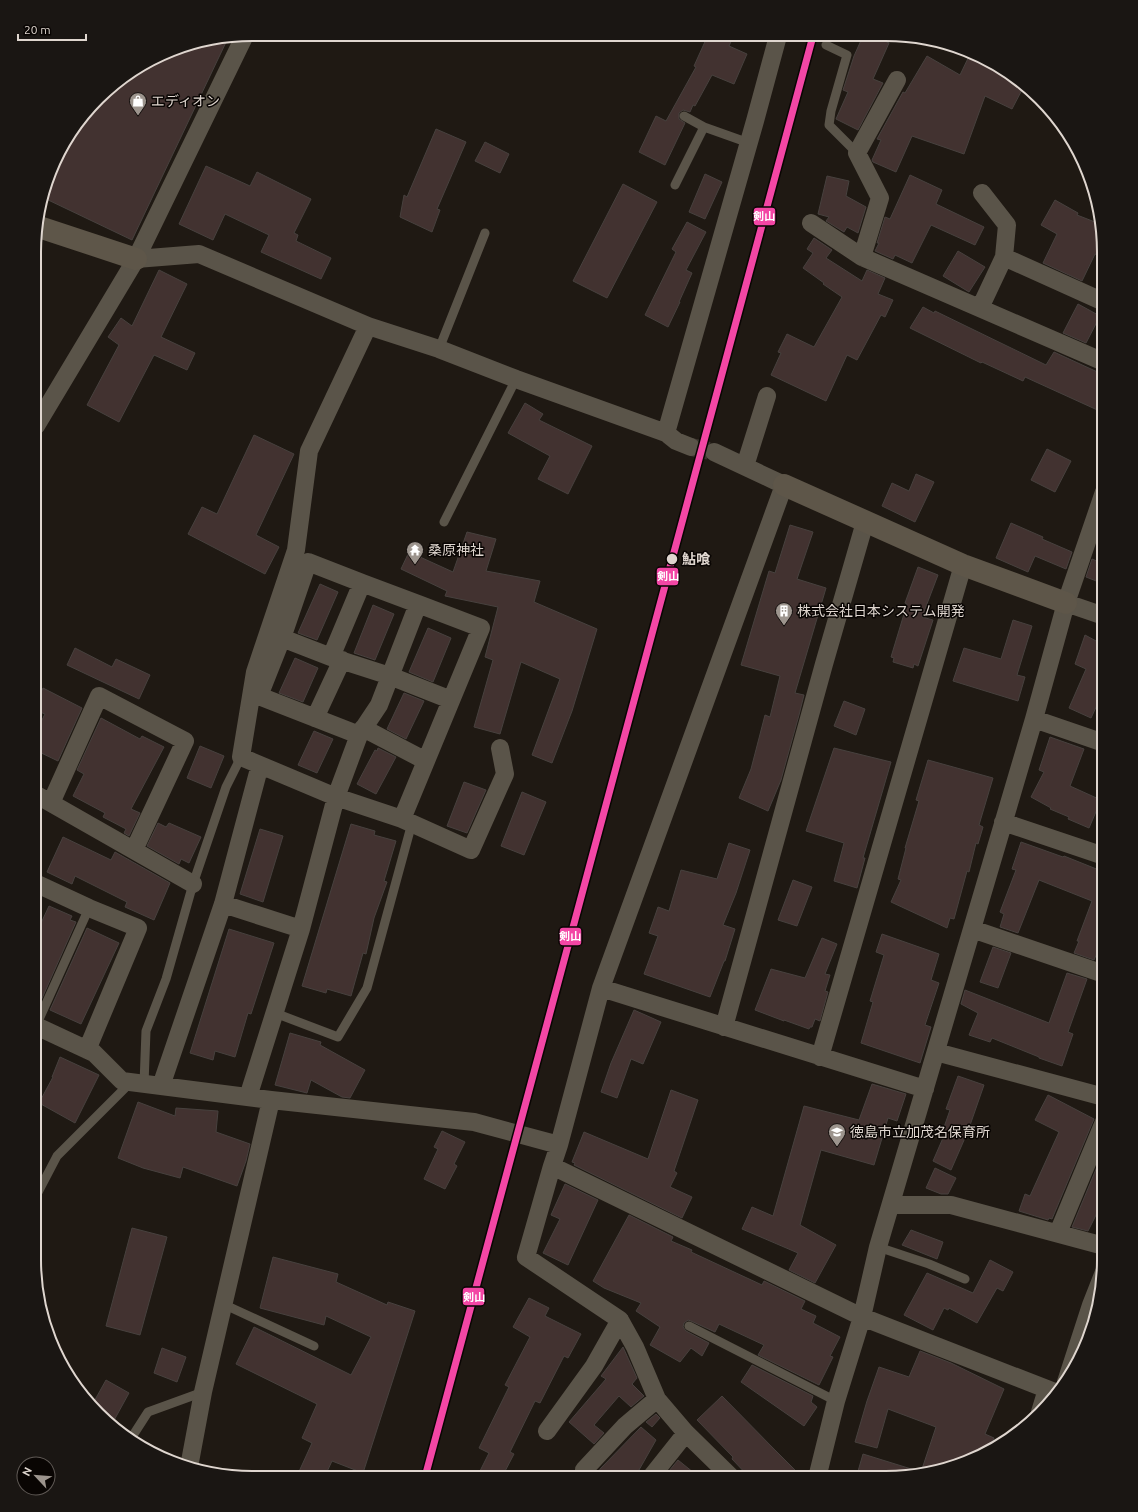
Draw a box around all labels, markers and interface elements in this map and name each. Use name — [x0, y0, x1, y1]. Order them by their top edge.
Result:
scale bar — [18, 16, 86, 42]
text: 20 m — [24, 23, 51, 36]
shop icon: エディオン — [128, 91, 148, 116]
place label: エディオン — [151, 93, 220, 109]
line badge: 剣山 — [753, 207, 776, 226]
text: 剣山 — [753, 210, 775, 222]
temple icon: 桑原神社 — [405, 540, 425, 565]
place label: 桑原神社 — [428, 542, 484, 558]
place label: 鮎喰 — [682, 551, 711, 567]
marker: 鮎喰 — [665, 552, 679, 566]
line badge: 剣山 — [656, 567, 679, 586]
text: 剣山 — [657, 570, 679, 582]
building icon: 株式会社日本システム開発 — [774, 601, 794, 626]
place label: 株式会社日本システム開発 — [797, 603, 965, 619]
line badge: 剣山 — [559, 927, 582, 946]
text: 剣山 — [559, 930, 581, 942]
school or university icon: 徳島市立加茂名保育所 — [827, 1122, 847, 1147]
place label: 徳島市立加茂名保育所 — [850, 1124, 990, 1140]
line badge: 剣山 — [462, 1287, 485, 1306]
text: 剣山 — [463, 1291, 485, 1303]
north arrow — [16, 1456, 56, 1496]
text: N — [20, 1465, 34, 1478]

